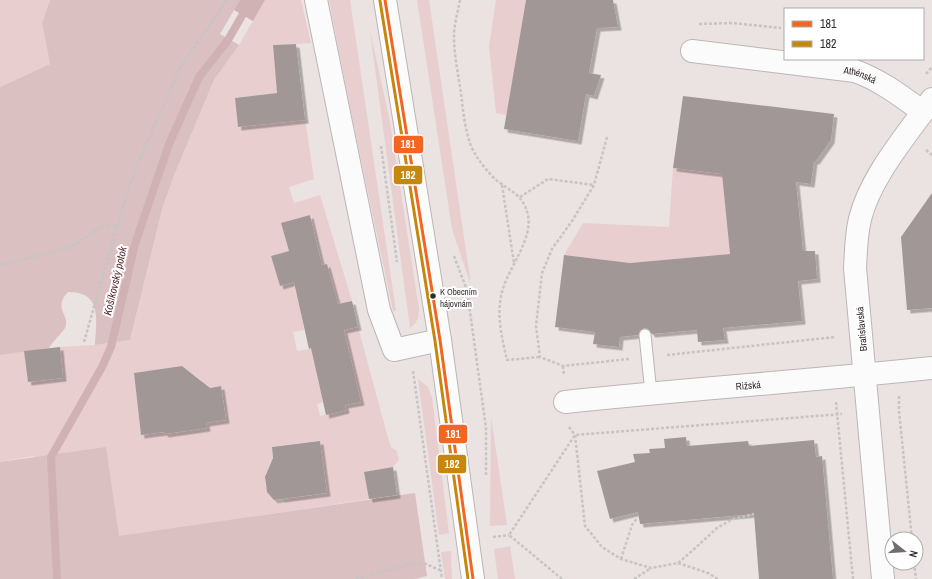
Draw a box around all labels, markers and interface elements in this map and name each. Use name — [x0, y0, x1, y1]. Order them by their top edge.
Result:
legend — [784, 8, 924, 60]
text: 181 — [820, 16, 837, 32]
text: 182 — [820, 36, 836, 52]
street label: Athénská — [842, 64, 879, 87]
line badge: 181 — [393, 135, 424, 154]
text: 181 — [400, 137, 416, 151]
line badge: 182 — [393, 165, 423, 185]
text: 182 — [400, 168, 416, 182]
water label: Košíkovský potok — [100, 245, 130, 317]
place label: K Obecním hájovnám — [440, 286, 477, 310]
marker: K Obecním hájovnám — [428, 291, 438, 301]
street label: Bratislavská — [853, 306, 870, 352]
street label: Rižská — [735, 378, 762, 393]
line badge: 181 — [438, 424, 468, 444]
text: 181 — [445, 427, 461, 441]
line badge: 182 — [437, 454, 467, 474]
text: 182 — [444, 457, 460, 471]
north arrow — [884, 531, 924, 571]
text: N — [906, 549, 921, 559]

